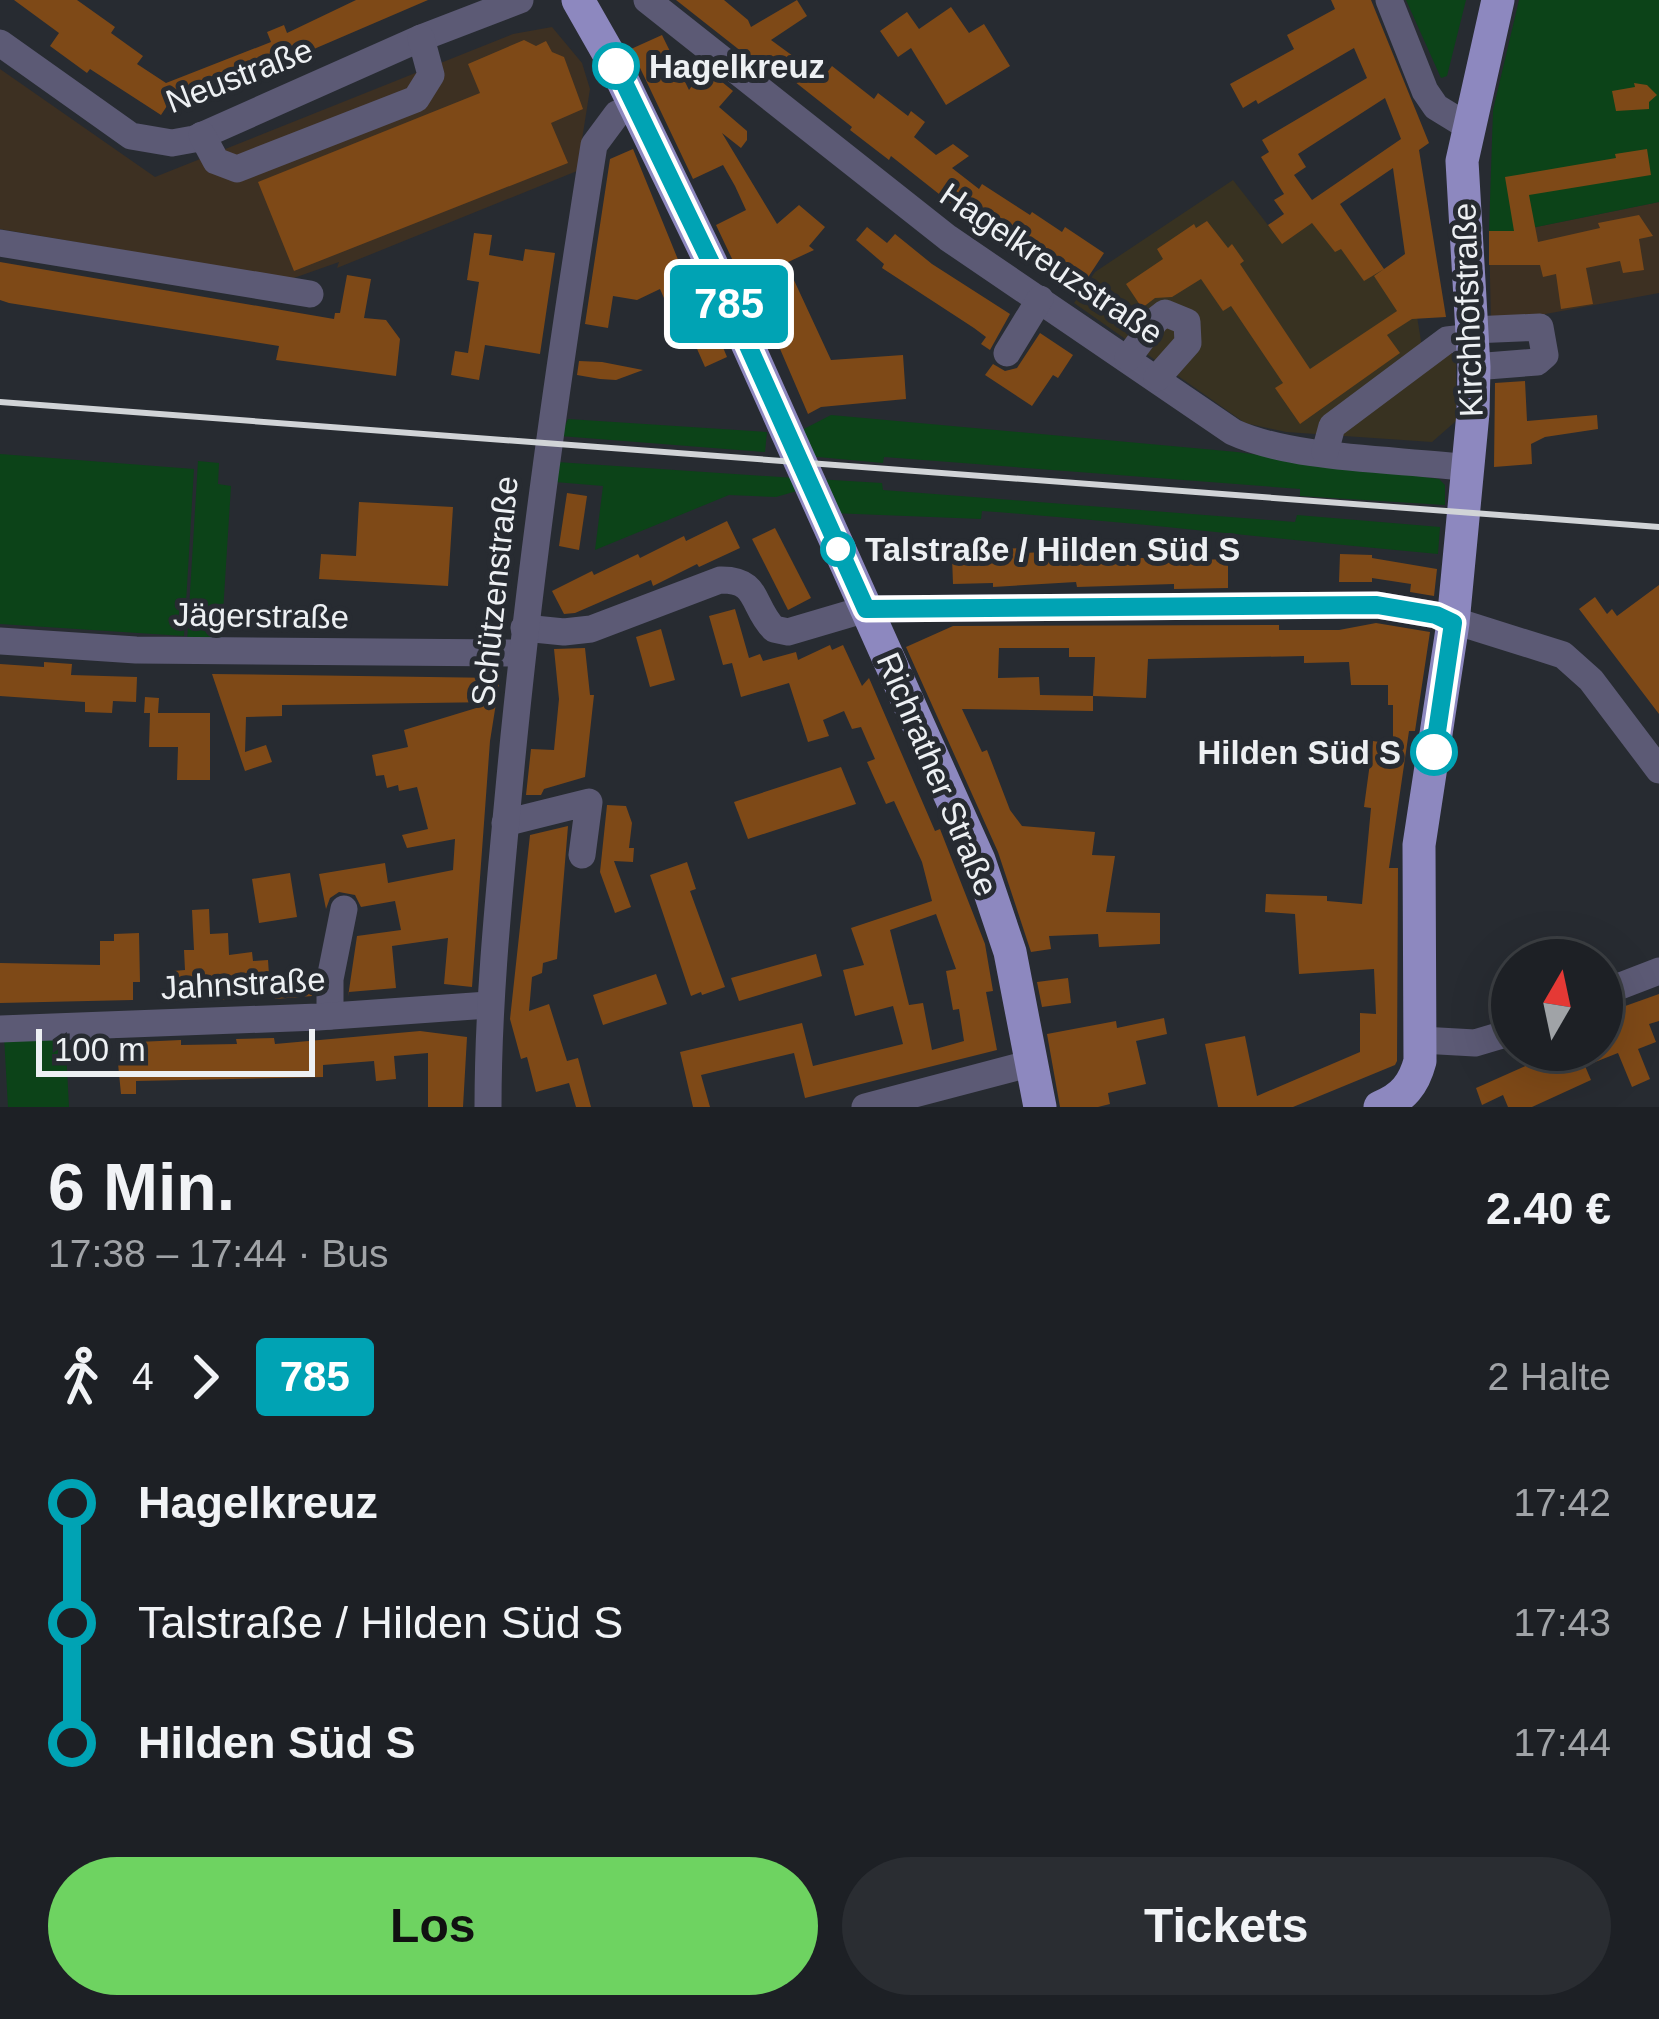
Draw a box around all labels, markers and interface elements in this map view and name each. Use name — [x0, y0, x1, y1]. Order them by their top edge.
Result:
street label: Neustraße — [161, 31, 318, 120]
marker: Hagelkreuz — [594, 44, 638, 88]
place label: Hagelkreuz — [649, 48, 825, 85]
street label: Hagelkreuzstraße — [933, 175, 1170, 352]
street label: Kirchhofstraße — [1445, 202, 1490, 418]
line badge: 785 — [660, 265, 798, 343]
text: 785 — [694, 280, 764, 327]
street label: Schützenstraße — [464, 474, 525, 708]
place label: Talstraße / Hilden Süd S — [865, 531, 1240, 568]
marker: Talstraße / Hilden Süd S — [822, 533, 854, 565]
street label: Jägerstraße — [173, 595, 349, 636]
street label: Richrather Straße — [870, 647, 1005, 901]
marker: Hilden Süd S — [1412, 730, 1456, 774]
place label: Hilden Süd S — [1197, 734, 1401, 771]
north arrow — [1491, 939, 1623, 1071]
map controls — [1491, 939, 1623, 1071]
street label: Jahnstraße — [160, 961, 326, 1006]
scale bar — [36, 1023, 315, 1076]
text: 100 m — [54, 1031, 146, 1068]
text: 6 Min. — [48, 1150, 235, 1224]
text: 2.40 € — [1486, 1183, 1611, 1234]
text: 17:38 – 17:44 · Bus — [48, 1232, 388, 1275]
icon: walk — [48, 1344, 114, 1410]
icon: forward — [172, 1344, 238, 1410]
text: 785 — [280, 1353, 350, 1400]
text: 4 — [132, 1355, 154, 1398]
text: 2 Halte — [1487, 1355, 1611, 1398]
text: Hagelkreuz — [138, 1477, 378, 1528]
text: 17:42 — [1513, 1481, 1611, 1524]
text: Talstraße / Hilden Süd S — [138, 1597, 623, 1648]
text: 17:43 — [1513, 1601, 1611, 1644]
text: Hilden Süd S — [138, 1717, 416, 1768]
text: 17:44 — [1513, 1721, 1611, 1764]
button: Los — [48, 1857, 818, 1995]
button: Tickets — [842, 1857, 1611, 1995]

